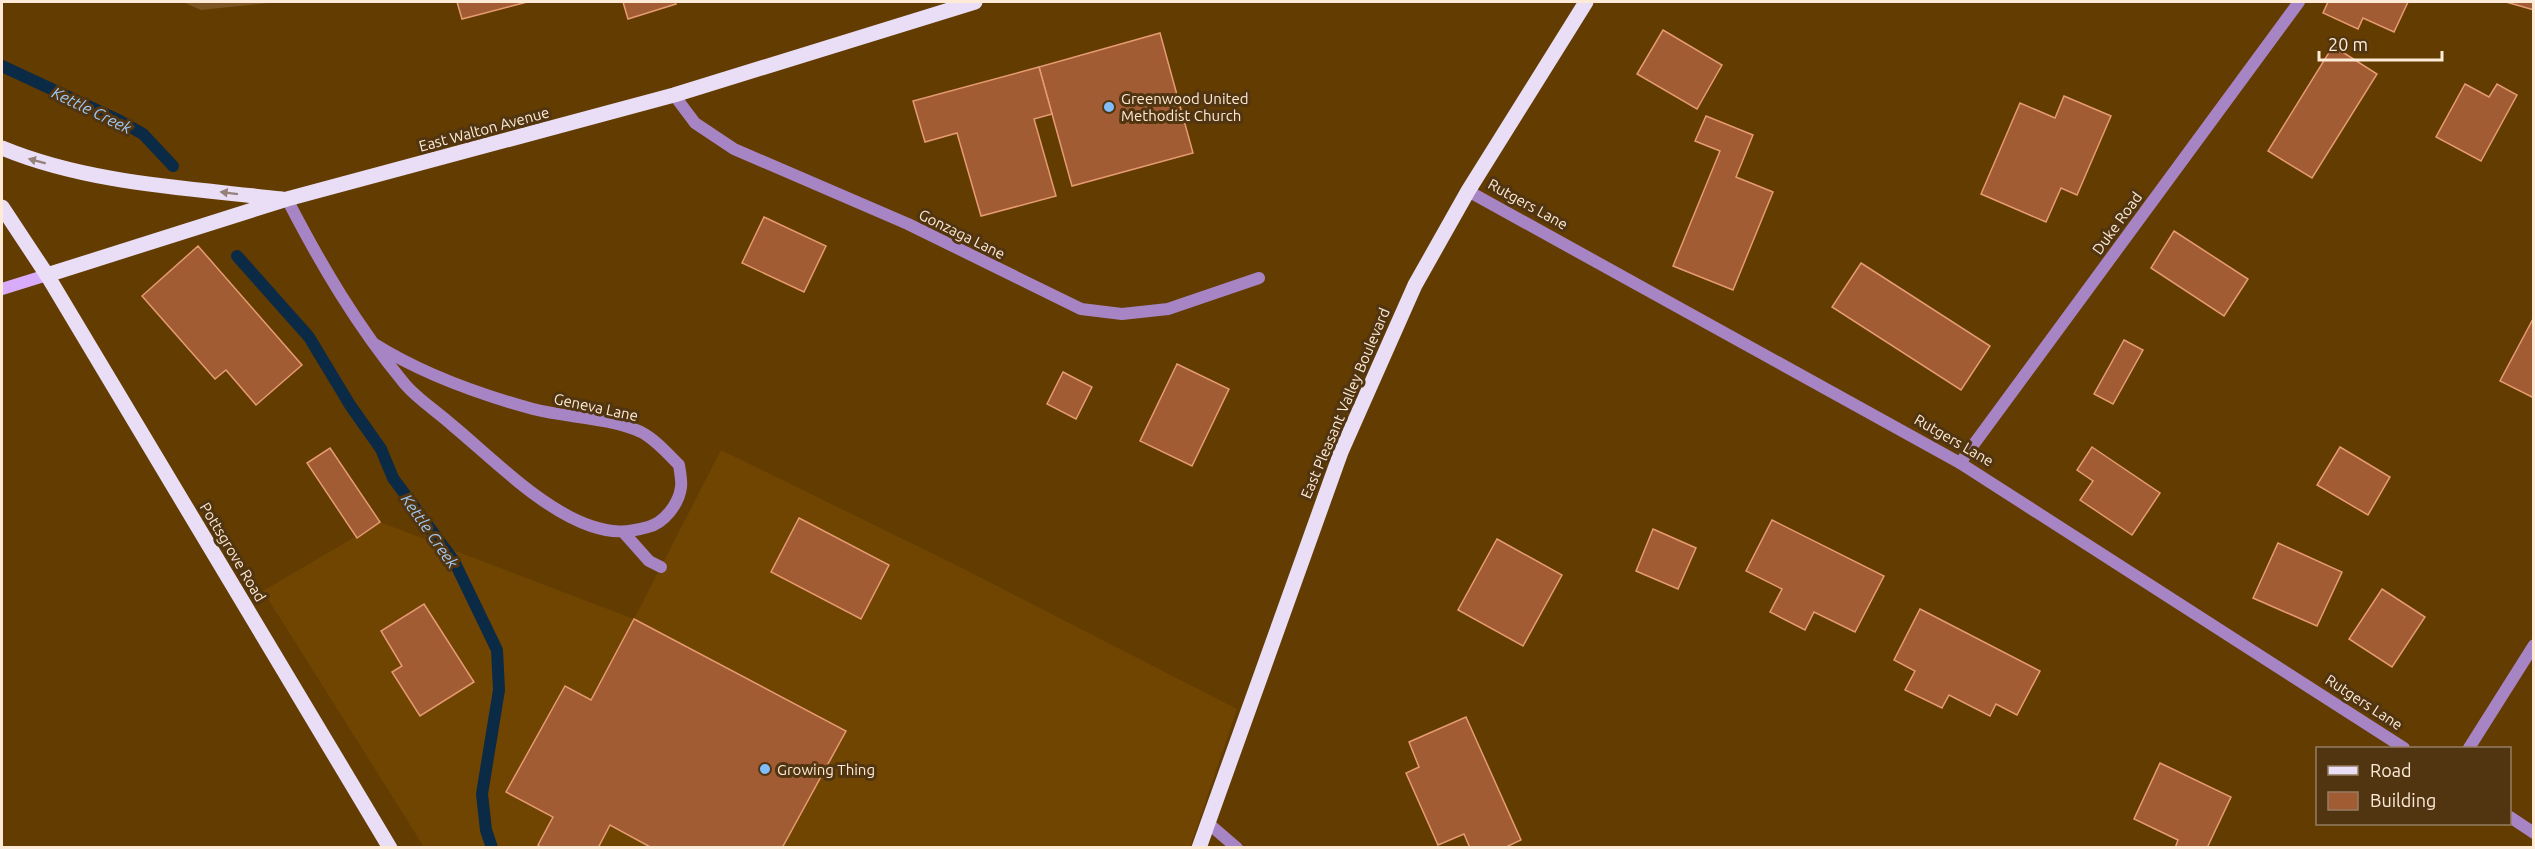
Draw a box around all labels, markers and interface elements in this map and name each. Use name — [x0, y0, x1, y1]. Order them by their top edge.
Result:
scale bar — [2319, 24, 2442, 62]
text: 20 m — [2328, 34, 2368, 54]
water label: Kettle Creek — [49, 83, 135, 137]
place label: Greenwood United Methodist Church — [1121, 90, 1249, 124]
marker: Greenwood United Methodist Church — [1102, 100, 1116, 114]
street label: East Walton Avenue — [417, 103, 551, 155]
one-way arrow — [28, 156, 46, 166]
street label: Rutgers Lane — [1485, 175, 1571, 233]
one-way arrow — [220, 188, 239, 197]
street label: Duke Road — [2089, 189, 2145, 257]
street label: Gonzaga Lane — [916, 206, 1008, 262]
street label: East Pleasant Valley Boulevard — [1297, 305, 1393, 501]
street label: Geneva Lane — [552, 390, 640, 424]
street label: Rutgers Lane — [1911, 411, 1997, 469]
water label: Kettle Creek — [398, 490, 463, 572]
street label: Pottsgrove Road — [197, 499, 269, 605]
street label: Rutgers Lane — [2322, 671, 2406, 733]
legend — [2316, 747, 2511, 825]
text: Road — [2370, 760, 2412, 780]
place label: Growing Thing — [777, 761, 875, 778]
marker: Growing Thing — [758, 762, 772, 776]
text: Building — [2370, 790, 2436, 810]

